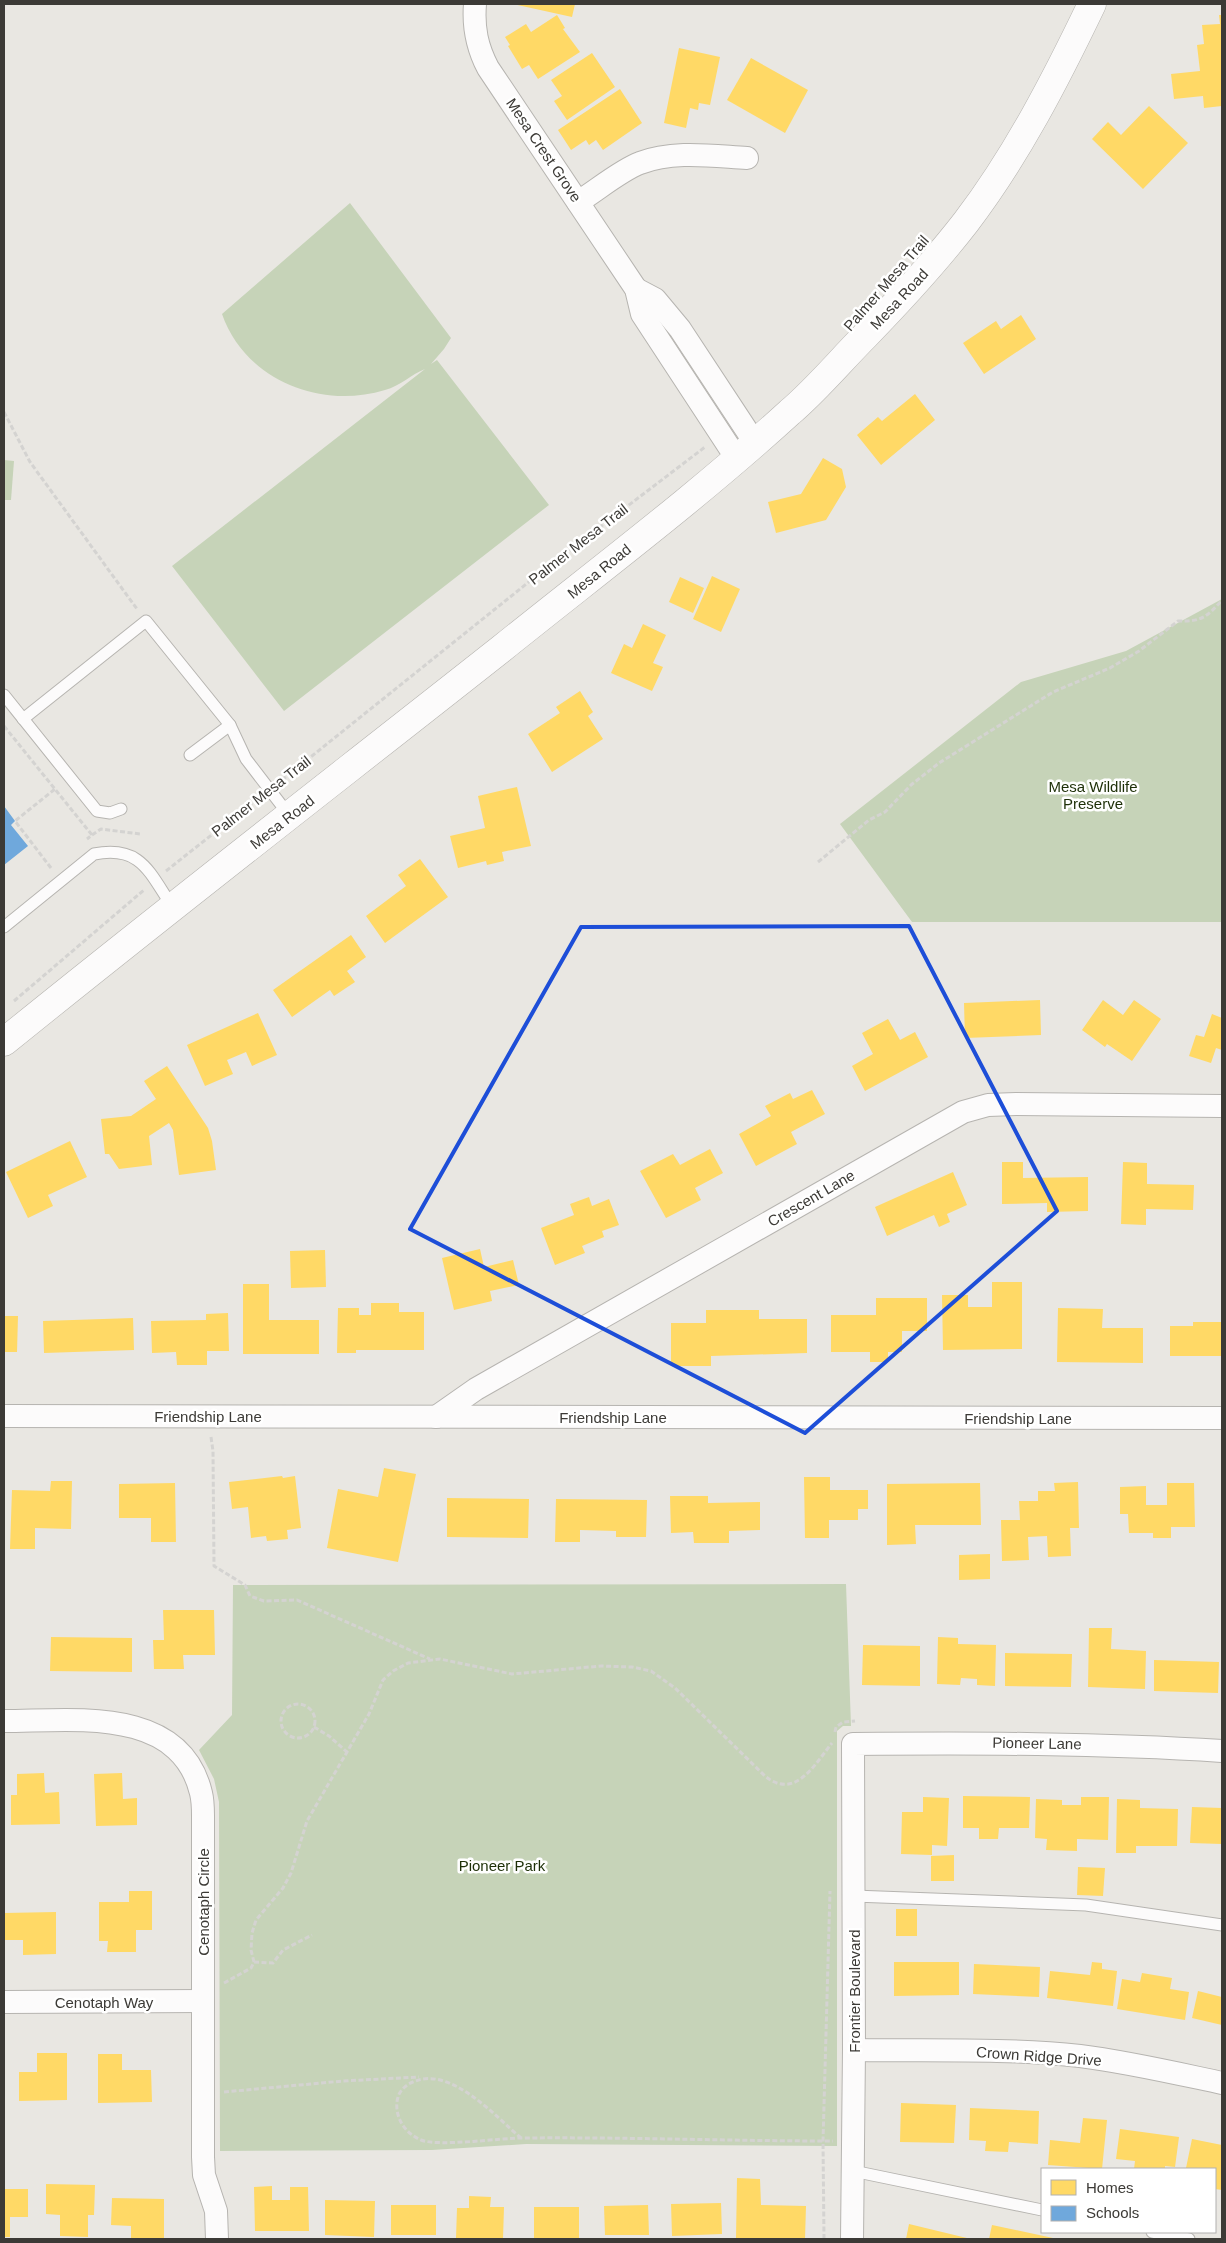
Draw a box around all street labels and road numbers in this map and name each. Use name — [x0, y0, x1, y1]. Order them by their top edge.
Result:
street label: Mesa Crest Grove — [503, 95, 585, 205]
street label: Palmer Mesa Trail — [840, 232, 932, 334]
street label: Mesa Road — [867, 265, 931, 333]
street label: Palmer Mesa Trail — [525, 500, 631, 588]
street label: Mesa Road — [564, 540, 634, 602]
street label: Palmer Mesa Trail — [208, 752, 314, 840]
street label: Mesa Road — [247, 792, 317, 852]
street label: Crescent Lane — [765, 1166, 857, 1230]
street label: Friendship Lane — [154, 1408, 262, 1425]
street label: Friendship Lane — [559, 1409, 667, 1426]
street label: Friendship Lane — [964, 1410, 1072, 1427]
street label: Pioneer Lane — [992, 1734, 1082, 1752]
street label: Cenotaph Circle — [195, 1848, 212, 1956]
street label: Frontier Boulevard — [846, 1929, 863, 2053]
street label: Cenotaph Way — [55, 1994, 154, 2011]
street label: Crown Ridge Drive — [976, 2043, 1102, 2069]

